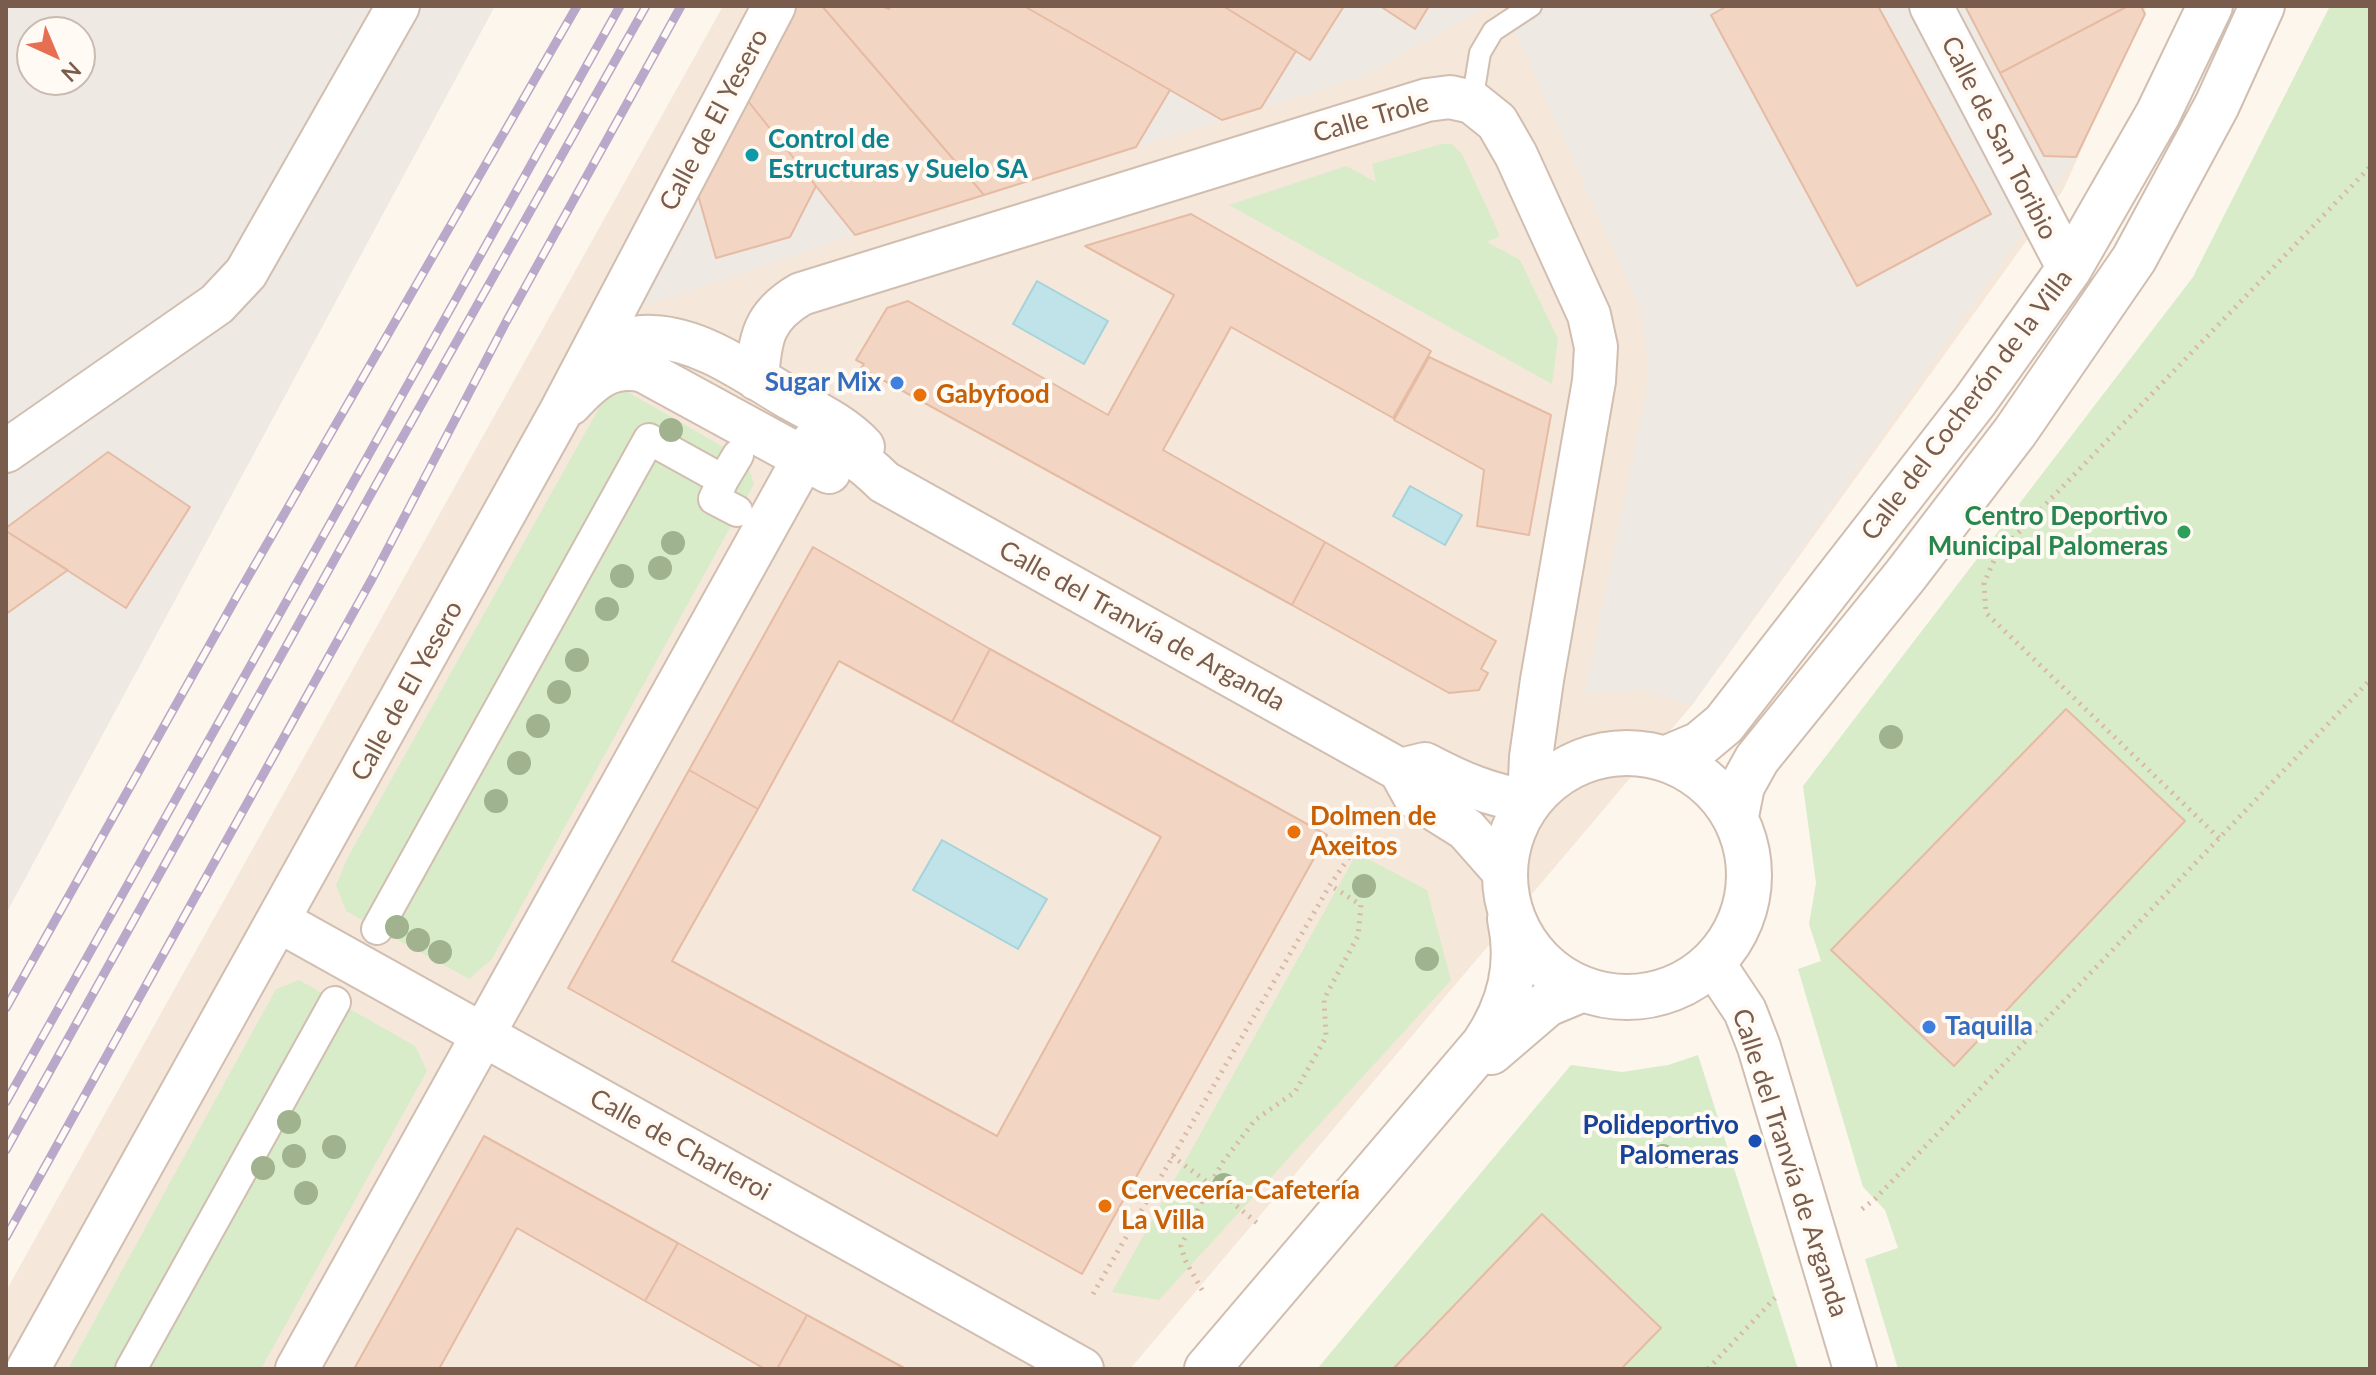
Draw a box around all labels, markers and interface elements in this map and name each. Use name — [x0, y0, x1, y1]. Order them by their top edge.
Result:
north arrow — [16, 16, 96, 96]
street label: Calle de El Yesero — [653, 24, 775, 216]
street label: Calle de San Toribio — [1934, 31, 2064, 245]
text: N — [56, 57, 87, 88]
street label: Calle Trole — [1310, 87, 1432, 149]
place label: Control de Estructuras y Suelo SA — [768, 124, 1028, 186]
marker: Control de Estructuras y Suelo SA — [743, 146, 761, 164]
street label: Calle del Cocherón de la Villa — [1855, 263, 2079, 547]
place label: Sugar Mix — [765, 367, 881, 399]
marker: Sugar Mix — [888, 374, 906, 392]
place label: Gabyfood — [936, 379, 1050, 411]
marker: Gabyfood — [911, 386, 929, 404]
place label: Centro Deportivo Municipal Palomeras — [1928, 501, 2168, 562]
marker: Centro Deportivo Municipal Palomeras — [2175, 523, 2193, 541]
street label: Calle del Tranvía de Arganda — [994, 534, 1290, 718]
street label: Calle de El Yesero — [345, 595, 469, 787]
place label: Dolmen de Axeitos — [1310, 801, 1436, 862]
marker: Dolmen de Axeitos — [1285, 823, 1303, 841]
street label: Calle del Tranvía de Arganda — [1725, 1005, 1855, 1321]
place label: Taquilla — [1945, 1011, 2033, 1043]
marker: Taquilla — [1920, 1018, 1938, 1036]
street label: Calle de Charleroi — [584, 1082, 776, 1208]
place label: Polideportivo Palomeras — [1582, 1110, 1739, 1172]
marker: Polideportivo Palomeras — [1746, 1132, 1764, 1150]
place label: Cervecería-Cafetería La Villa — [1121, 1175, 1360, 1236]
marker: Cervecería-Cafetería La Villa — [1096, 1197, 1114, 1215]

